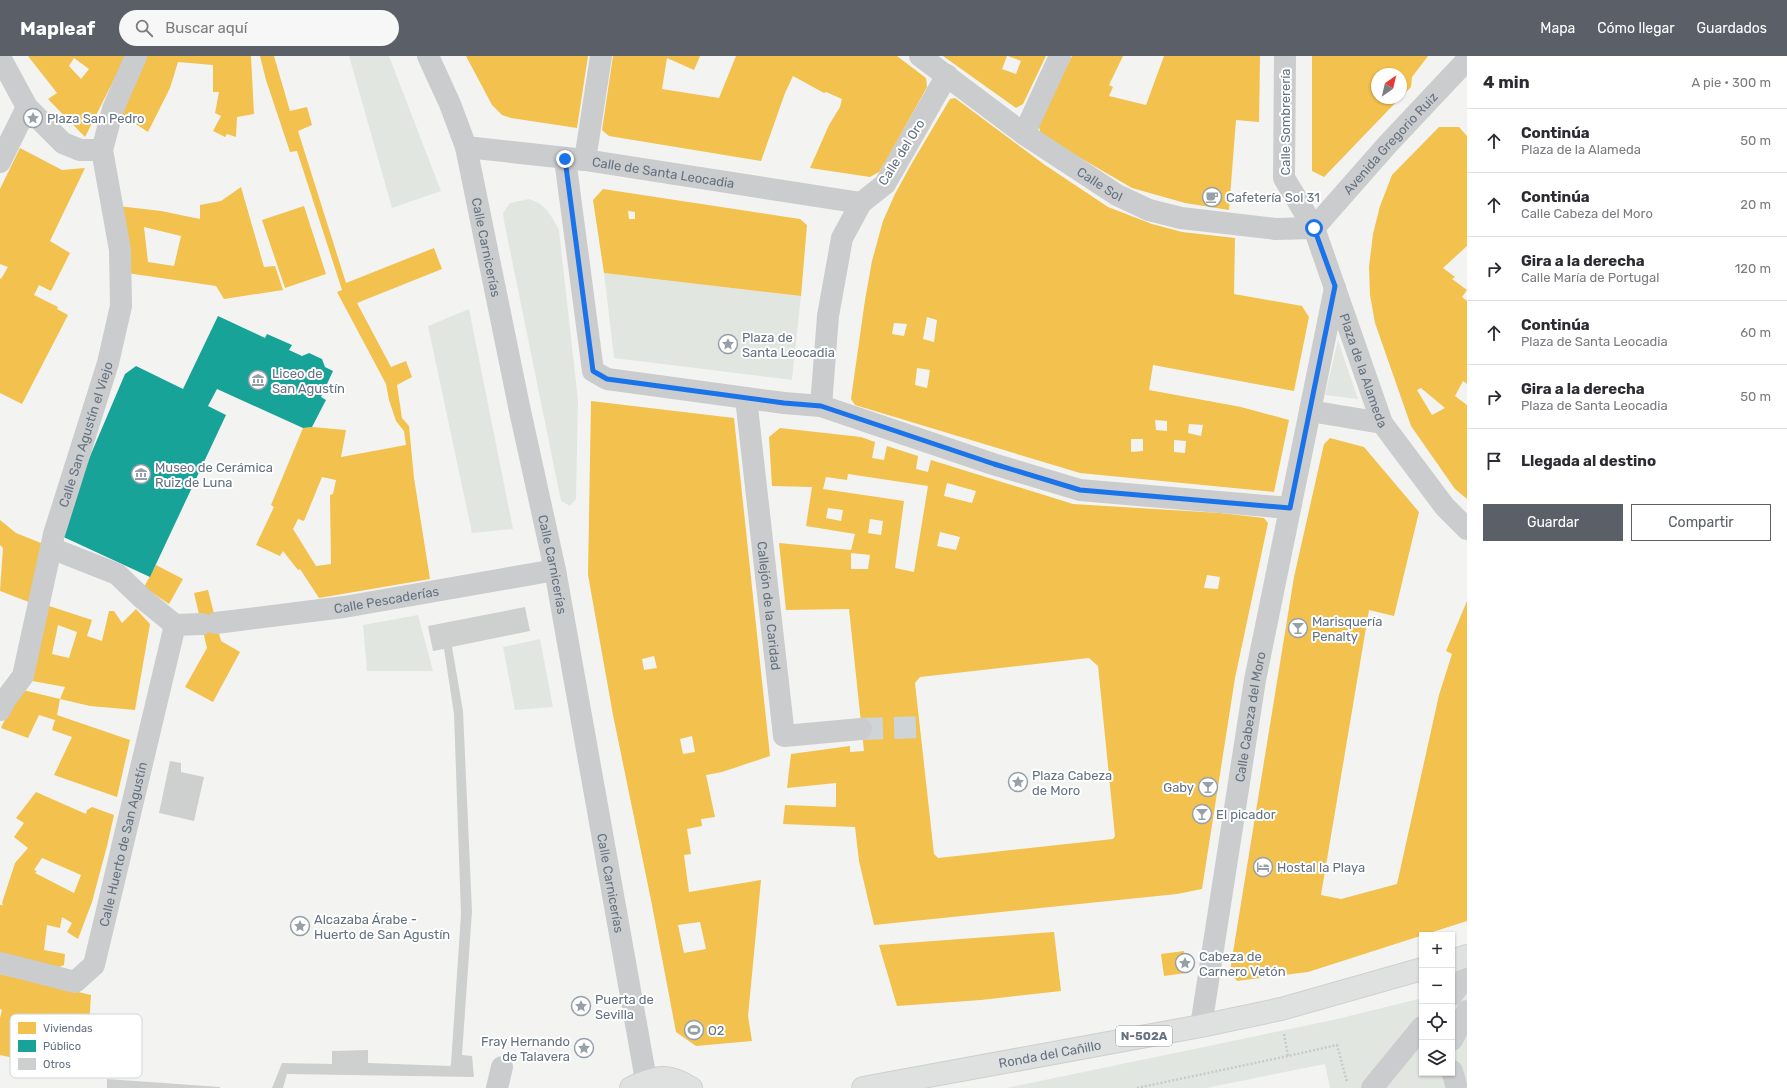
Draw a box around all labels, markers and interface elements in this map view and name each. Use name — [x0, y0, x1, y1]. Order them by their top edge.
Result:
search box — [119, 10, 399, 46]
text: Mapleaf — [20, 17, 95, 40]
icon: search — [133, 17, 155, 39]
text: Buscar aquí — [165, 19, 247, 37]
text: Mapa — [1540, 20, 1575, 37]
text: Cómo llegar — [1597, 20, 1675, 37]
text: Guardados — [1697, 20, 1767, 37]
north arrow — [1371, 68, 1407, 104]
street label: Calle Sombrerería — [1278, 69, 1293, 175]
text: 4 min — [1483, 72, 1530, 92]
text: A pie · 300 m — [1692, 75, 1771, 90]
street label: Avenida Gregorio Ruiz — [1340, 89, 1441, 198]
place icon: Plaza San Pedro — [22, 107, 44, 129]
place label: Plaza San Pedro — [47, 111, 145, 126]
street label: Calle del Oro — [875, 116, 928, 188]
text: Continúa — [1521, 124, 1590, 142]
icon: ahead — [1483, 130, 1505, 152]
text: 50 m — [1740, 133, 1771, 148]
text: Plaza de la Alameda — [1521, 142, 1641, 157]
route end — [556, 150, 574, 168]
street label: Calle de Santa Leocadia — [591, 154, 735, 191]
street label: Calle Sol — [1074, 164, 1125, 205]
cafe icon: Cafetería Sol 31 — [1201, 186, 1223, 208]
text: Continúa — [1521, 188, 1590, 206]
place label: Cafetería Sol 31 — [1226, 190, 1320, 205]
icon: ahead — [1483, 194, 1505, 216]
street label: Calle Carnicerías — [469, 196, 504, 299]
text: 20 m — [1740, 197, 1771, 212]
text: Calle Cabeza del Moro — [1521, 206, 1653, 221]
route start — [1305, 219, 1323, 237]
text: Gira a la derecha — [1521, 252, 1645, 270]
icon: right — [1483, 258, 1505, 280]
text: 120 m — [1735, 261, 1771, 276]
text: Calle María de Portugal — [1521, 270, 1659, 285]
street label: Plaza de la Alameda — [1336, 311, 1390, 431]
text: Continúa — [1521, 316, 1590, 334]
icon: ahead — [1483, 322, 1505, 344]
text: 60 m — [1740, 325, 1771, 340]
place label: Plaza de Santa Leocadia — [742, 330, 835, 360]
place icon: Plaza de Santa Leocadia — [717, 333, 739, 355]
text: Plaza de Santa Leocadia — [1521, 334, 1668, 349]
street label: Calle San Agustín el Viejo — [56, 360, 116, 509]
place label: Liceo de San Agustín — [272, 366, 345, 397]
museum icon: Liceo de San Agustín — [247, 369, 269, 391]
text: Gira a la derecha — [1521, 380, 1645, 398]
icon: right — [1483, 386, 1505, 408]
text: 50 m — [1740, 389, 1771, 404]
text: Plaza de Santa Leocadia — [1521, 398, 1668, 413]
icon: arrive — [1483, 450, 1505, 472]
text: Llegada al destino — [1521, 452, 1656, 470]
place label: Museo de Cerámica Ruiz de Luna — [155, 460, 273, 490]
museum icon: Museo de Cerámica Ruiz de Luna — [130, 463, 152, 485]
button: Guardar — [1483, 504, 1623, 541]
button: Compartir — [1631, 504, 1771, 541]
street label: Calle Carnicerías — [535, 513, 570, 616]
street label: Callejón de la Caridad — [754, 540, 784, 671]
street label: Calle Pescaderías — [333, 583, 440, 616]
place label: Marisquería Penalty — [1312, 614, 1382, 644]
bar icon: Marisquería Penalty — [1287, 617, 1309, 639]
street label: Calle Cabeza del Moro — [1232, 650, 1269, 783]
street label: Calle Huerto de San Agustín — [96, 760, 150, 928]
place label: Plaza Cabeza de Moro — [1032, 768, 1112, 798]
place icon: Plaza Cabeza de Moro — [1007, 771, 1029, 793]
bar icon: Gaby — [1197, 776, 1219, 798]
place label: Gaby — [1163, 780, 1194, 795]
bar icon: El picador — [1191, 803, 1213, 825]
place label: El picador — [1216, 807, 1276, 822]
street label: Calle Carnicerías — [594, 832, 627, 935]
hotel icon: Hostal la Playa — [1252, 856, 1274, 878]
place label: Hostal la Playa — [1277, 860, 1365, 875]
place label: Alcazaba Árabe - Huerto de San Agustín — [314, 912, 450, 943]
place icon: Alcazaba Árabe - Huerto de San Agustín — [289, 915, 311, 937]
map controls — [1419, 932, 1455, 1076]
button: + — [1419, 932, 1455, 968]
place label: Cabeza de Carnero Vetón — [1199, 949, 1286, 979]
place icon: Cabeza de Carnero Vetón — [1174, 952, 1196, 974]
button: − — [1419, 968, 1455, 1004]
place label: Puerta de Sevilla — [595, 992, 654, 1022]
place icon: Puerta de Sevilla — [570, 995, 592, 1017]
button: locate — [1419, 1004, 1455, 1040]
legend — [10, 1014, 142, 1078]
sports icon: O2 — [683, 1019, 705, 1041]
text: Viviendas — [43, 1022, 93, 1035]
place label: O2 — [708, 1023, 724, 1038]
road number: N-502A — [1116, 1026, 1172, 1046]
place label: Fray Hernando de Talavera — [481, 1034, 570, 1064]
place icon: Fray Hernando de Talavera — [573, 1037, 595, 1059]
street label: Ronda del Cañillo — [997, 1037, 1102, 1071]
text: Público — [43, 1040, 81, 1053]
button: layers — [1419, 1040, 1455, 1076]
text: Otros — [43, 1058, 71, 1071]

